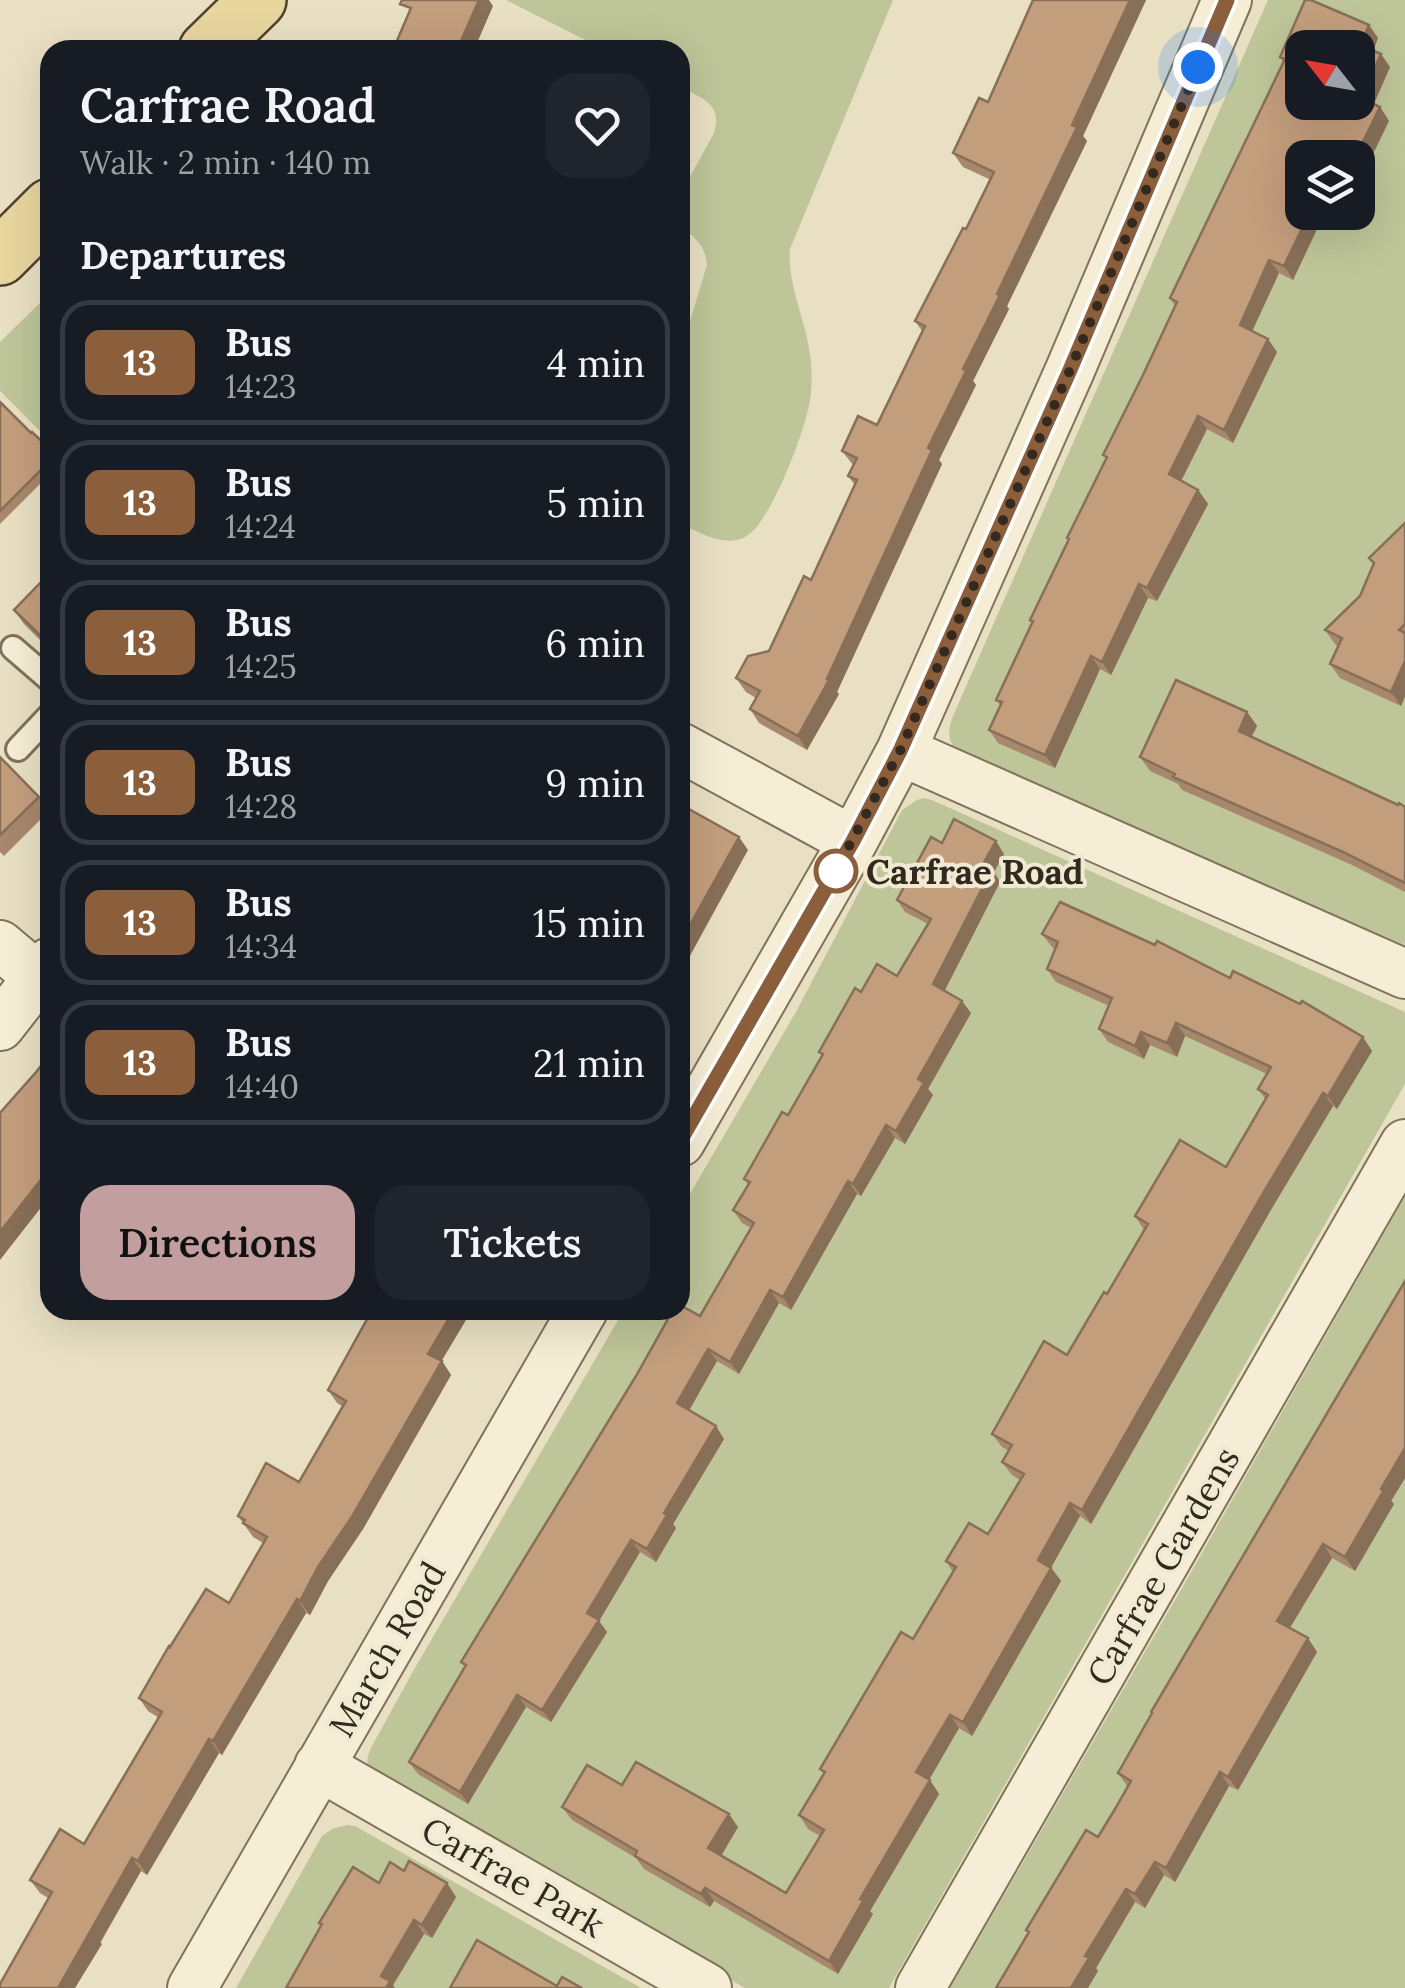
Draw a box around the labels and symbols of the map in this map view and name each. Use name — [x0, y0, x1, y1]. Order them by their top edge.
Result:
north arrow — [1285, 30, 1375, 120]
your location — [1173, 42, 1223, 92]
place label: Carfrae Road — [866, 849, 1084, 894]
marker: Carfrae Road — [815, 850, 857, 892]
street label: Carfrae Gardens — [1077, 1439, 1249, 1693]
street label: March Road — [319, 1553, 455, 1745]
street label: Carfrae Park — [414, 1807, 613, 1947]

